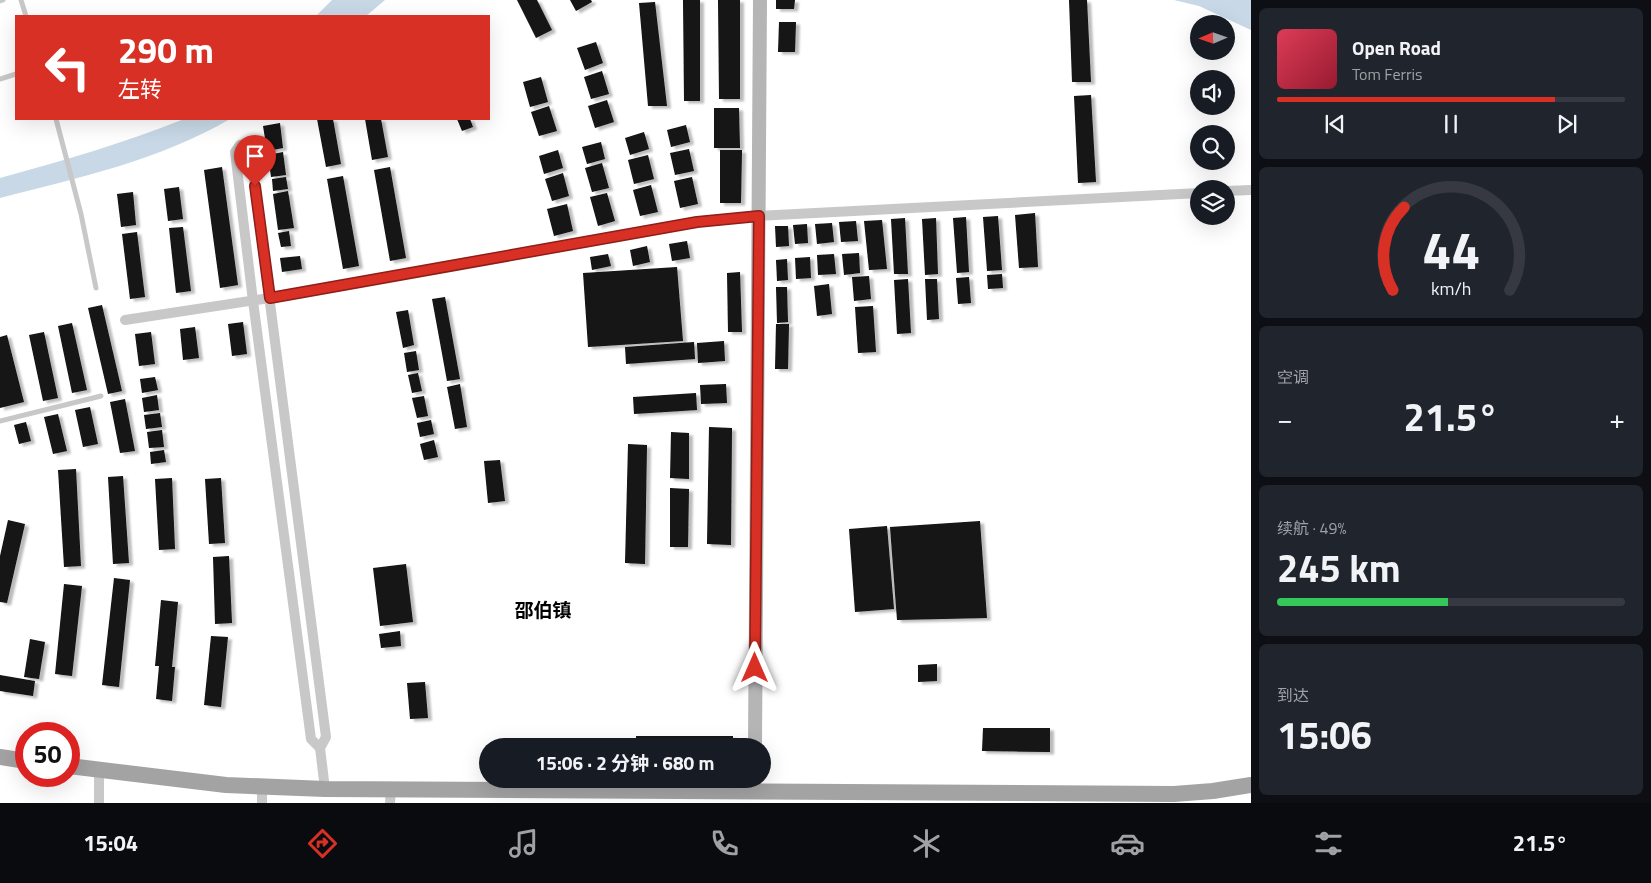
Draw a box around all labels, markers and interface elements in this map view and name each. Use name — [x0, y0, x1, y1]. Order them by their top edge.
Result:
north arrow — [1190, 15, 1235, 60]
map controls — [1190, 15, 1235, 225]
text: 290 m — [118, 23, 214, 77]
text: Open Road — [1352, 33, 1441, 62]
icon: left — [35, 35, 100, 100]
text: Tom Ferris — [1352, 62, 1423, 86]
button: sound — [1190, 70, 1235, 115]
text: 左转 — [118, 72, 162, 106]
icon: previous — [1321, 110, 1349, 138]
icon: pause — [1437, 110, 1465, 138]
icon: next — [1553, 110, 1581, 138]
button: search — [1190, 125, 1235, 170]
pin — [234, 135, 276, 186]
icon: arrive — [241, 142, 269, 170]
button: layers — [1190, 180, 1235, 225]
text: 44 — [1422, 210, 1480, 289]
text: km/h — [1431, 275, 1471, 302]
text: 空调 — [1277, 365, 1309, 389]
text: 21.5° — [1404, 388, 1498, 446]
text: − — [1277, 397, 1293, 440]
text: + — [1609, 397, 1625, 440]
text: 续航 · 49% — [1277, 516, 1346, 540]
text: 245 km — [1277, 539, 1401, 597]
district label: 邵伯镇 — [514, 595, 572, 624]
position arrow — [728, 641, 780, 693]
text: 到达 — [1277, 683, 1309, 707]
text: 15:06 — [1277, 706, 1372, 764]
speed limit sign: 50 — [15, 722, 80, 787]
text: 15:06 · 2 分钟 · 680 m — [536, 748, 714, 777]
text: 15:04 — [83, 826, 138, 860]
icon: directions — [305, 826, 340, 861]
icon: music — [506, 826, 541, 861]
icon: phone — [707, 826, 742, 861]
icon: climate — [909, 826, 944, 861]
icon: car — [1110, 826, 1145, 861]
icon: filters — [1311, 826, 1346, 861]
text: 21.5° — [1513, 826, 1568, 860]

